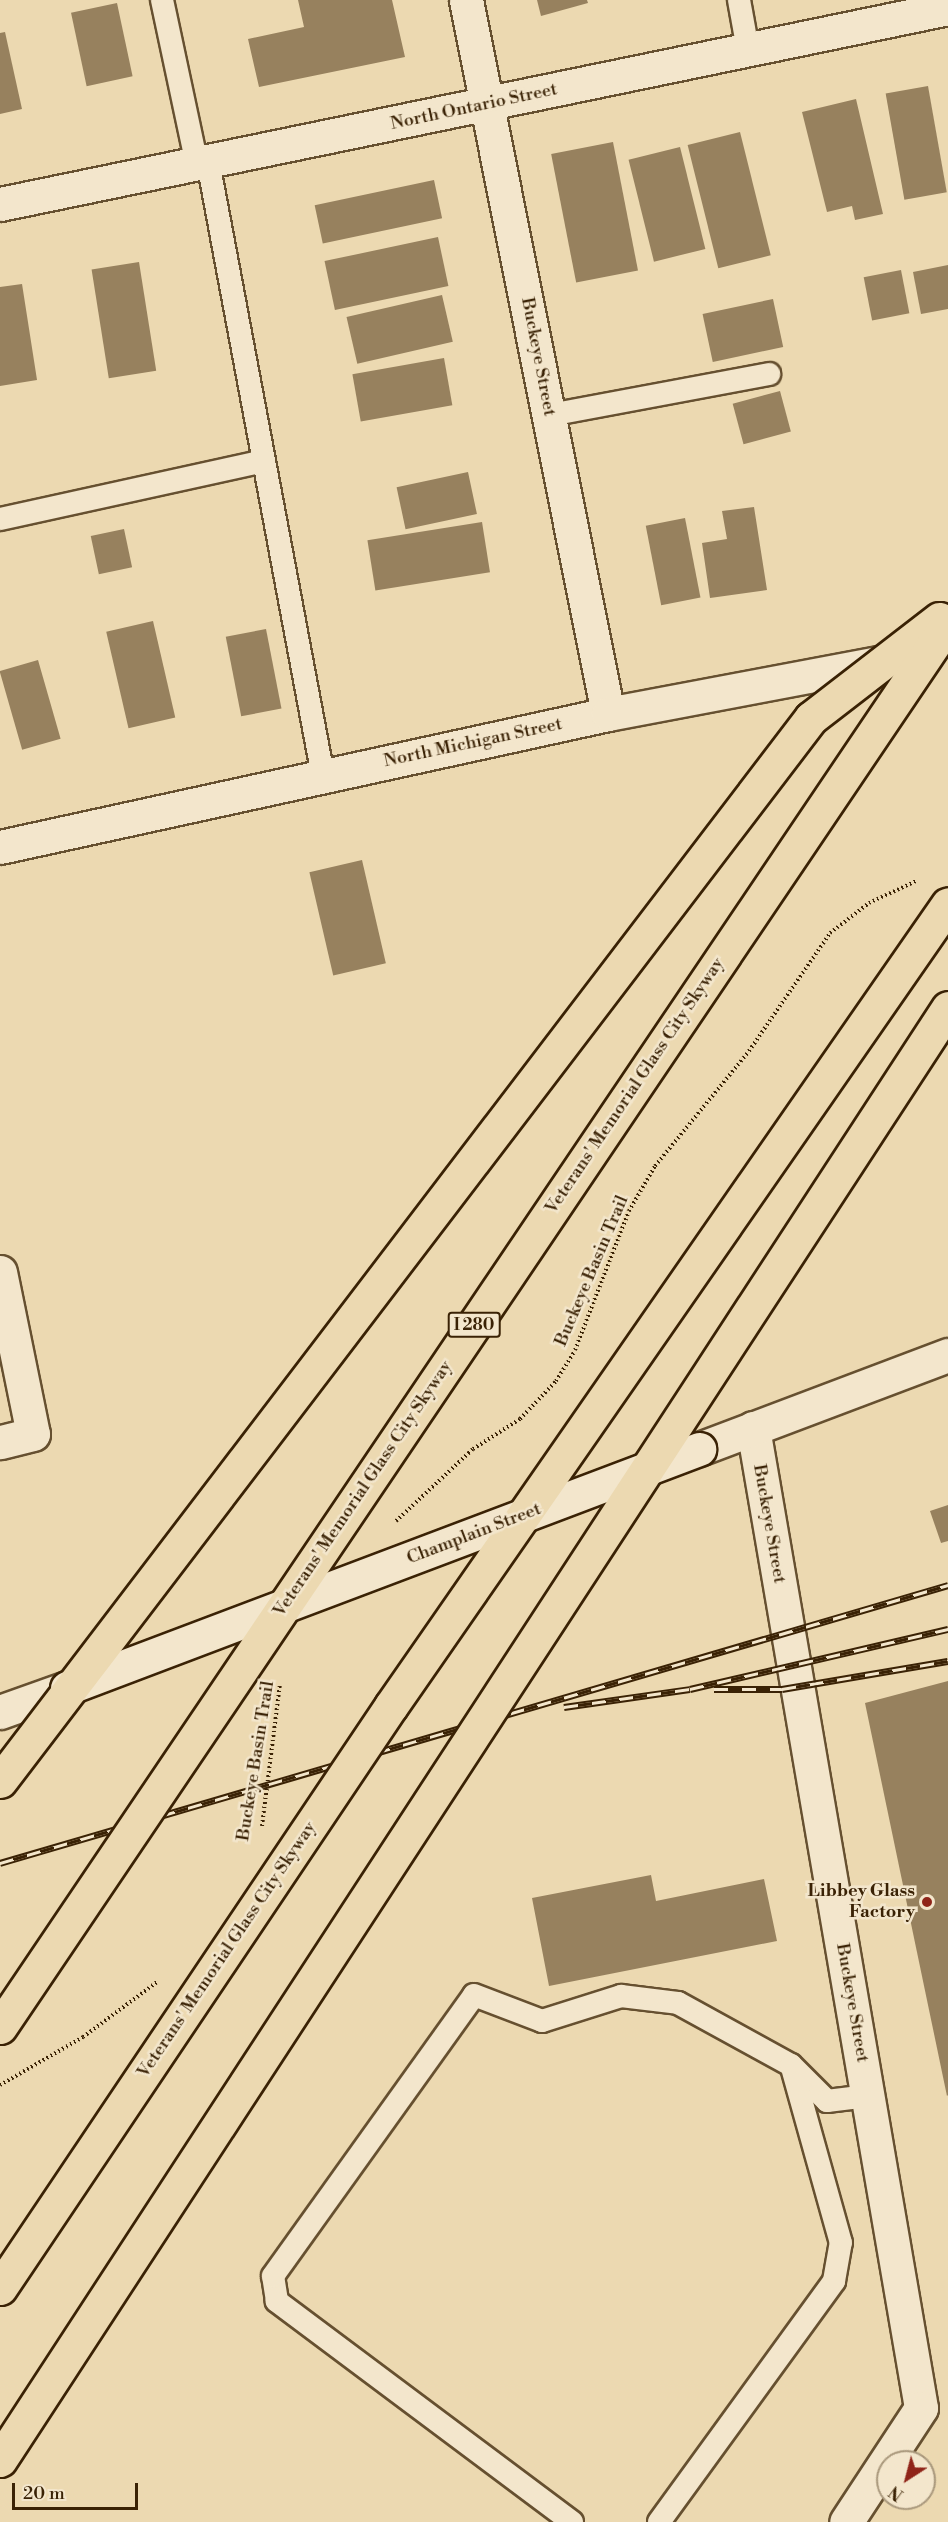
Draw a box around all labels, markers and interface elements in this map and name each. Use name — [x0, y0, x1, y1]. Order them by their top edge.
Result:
street label: North Ontario Street — [389, 79, 559, 135]
street label: Buckeye Street — [516, 296, 560, 418]
street label: North Michigan Street — [382, 714, 564, 772]
street label: Veterans' Memorial Glass City Skyway — [541, 954, 729, 1218]
street label: Buckeye Basin Trail — [551, 1192, 633, 1350]
road number: I 280 — [447, 1312, 501, 1338]
street label: Veterans' Memorial Glass City Skyway — [269, 1357, 457, 1621]
street label: Buckeye Street — [748, 1463, 790, 1585]
street label: Champlain Street — [404, 1498, 544, 1570]
street label: Buckeye Basin Trail — [233, 1680, 279, 1842]
street label: Veterans' Memorial Glass City Skyway — [133, 1818, 321, 2082]
place label: Libbey Glass Factory — [807, 1881, 915, 1924]
marker: Libbey Glass Factory — [920, 1895, 934, 1909]
street label: Buckeye Street — [831, 1942, 873, 2064]
north arrow — [876, 2450, 936, 2510]
scale bar — [15, 2471, 141, 2509]
text: N — [886, 2481, 908, 2505]
text: 20 m — [23, 2482, 65, 2505]

